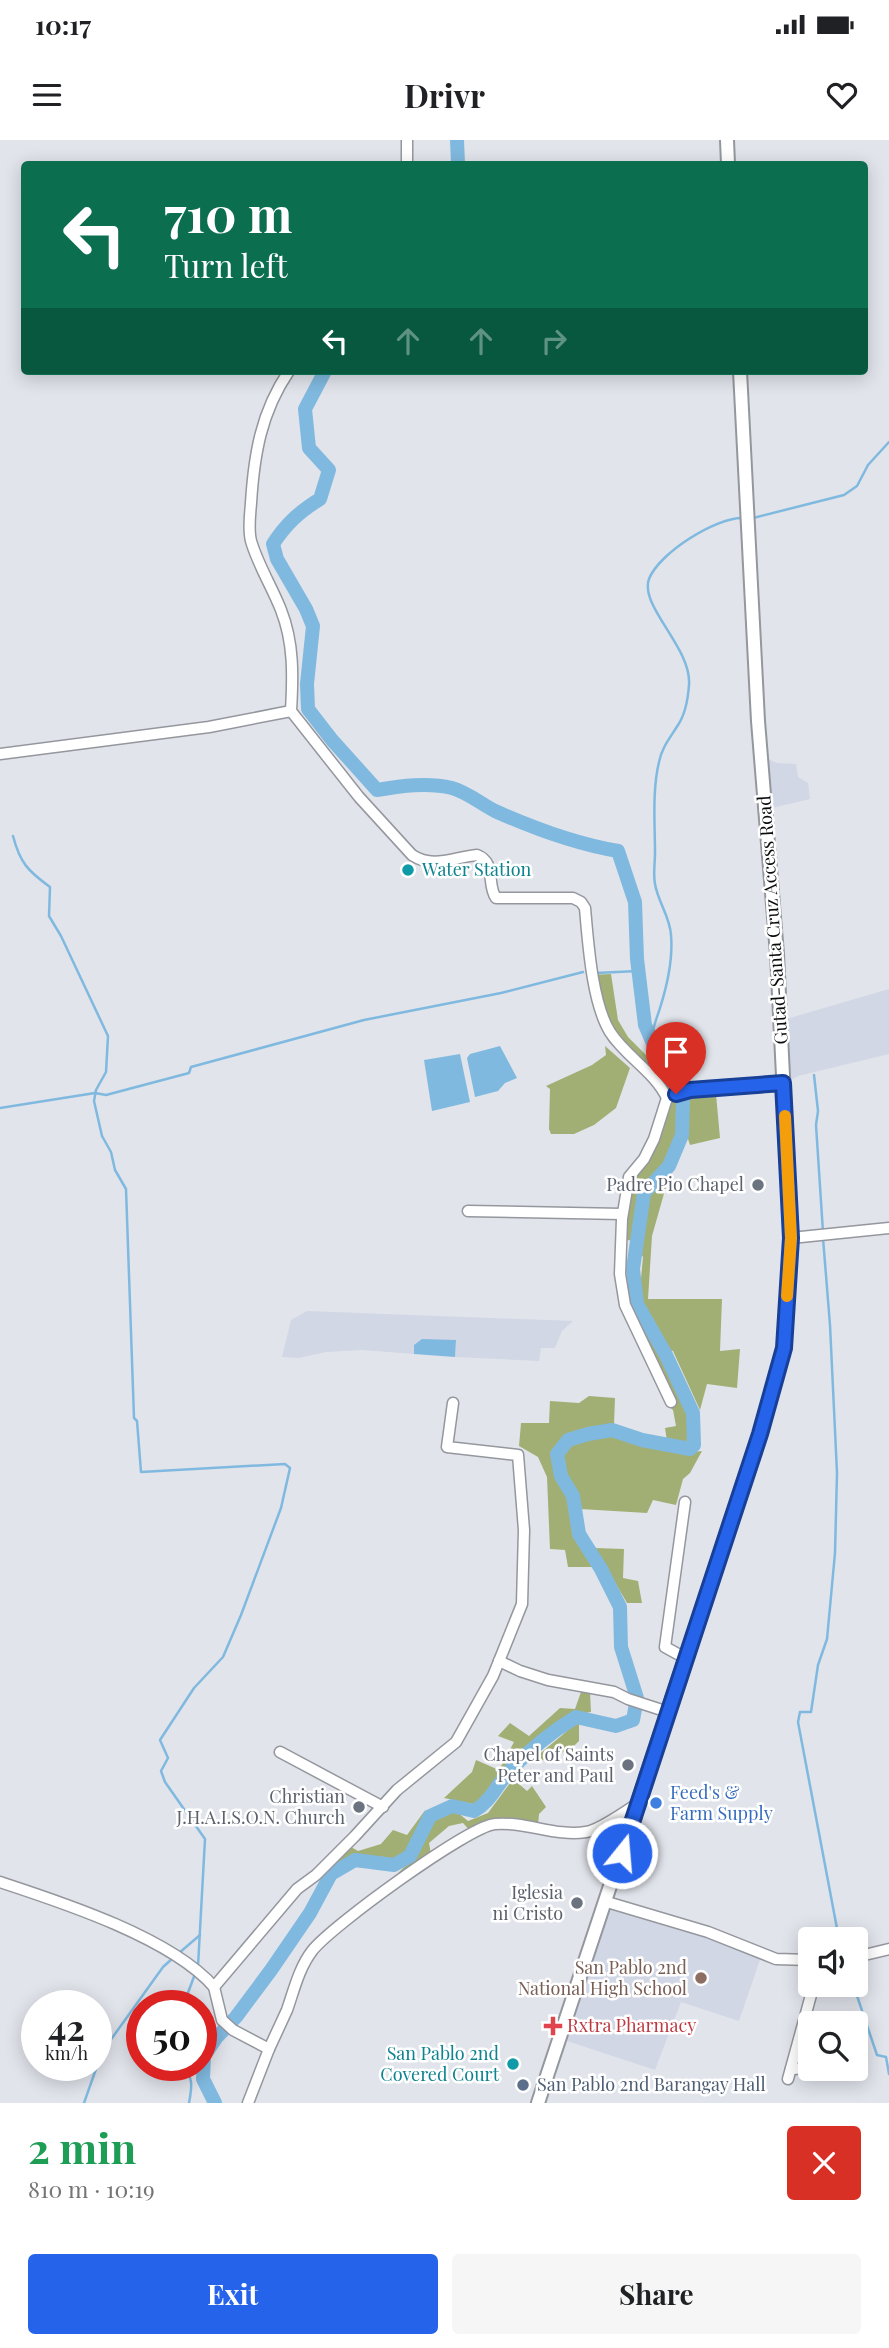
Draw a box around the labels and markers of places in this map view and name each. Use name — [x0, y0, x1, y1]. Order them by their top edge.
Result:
place label: Water Station — [421, 857, 532, 881]
marker: Water Station — [400, 862, 416, 878]
pin — [646, 1022, 706, 1094]
place label: Padre Pio Chapel — [606, 1172, 744, 1196]
marker: Padre Pio Chapel — [750, 1177, 766, 1193]
place label: Chapel of Saints Peter and Paul — [483, 1742, 614, 1787]
marker: Chapel of Saints Peter and Paul — [620, 1757, 636, 1773]
place label: Feed's & Farm Supply — [670, 1780, 773, 1825]
place label: Christian J.H.A.I.S.O.N. Church — [176, 1784, 345, 1829]
marker: Feed's & Farm Supply — [648, 1795, 664, 1811]
marker: Christian J.H.A.I.S.O.N. Church — [351, 1799, 367, 1815]
place label: Iglesia ni Cristo — [493, 1880, 563, 1925]
marker: Iglesia ni Cristo — [569, 1895, 585, 1911]
place label: San Pablo 2nd National High School — [518, 1955, 688, 2000]
marker: San Pablo 2nd National High School — [693, 1970, 709, 1986]
place label: Rxtra Pharmacy — [567, 2013, 696, 2037]
marker: Rxtra Pharmacy — [545, 2018, 561, 2034]
place label: San Pablo 2nd Covered Court — [380, 2041, 500, 2086]
marker: San Pablo 2nd Covered Court — [505, 2056, 521, 2072]
place label: San Pablo 2nd Barangay Hall — [537, 2072, 766, 2096]
marker: San Pablo 2nd Barangay Hall — [515, 2077, 531, 2093]

